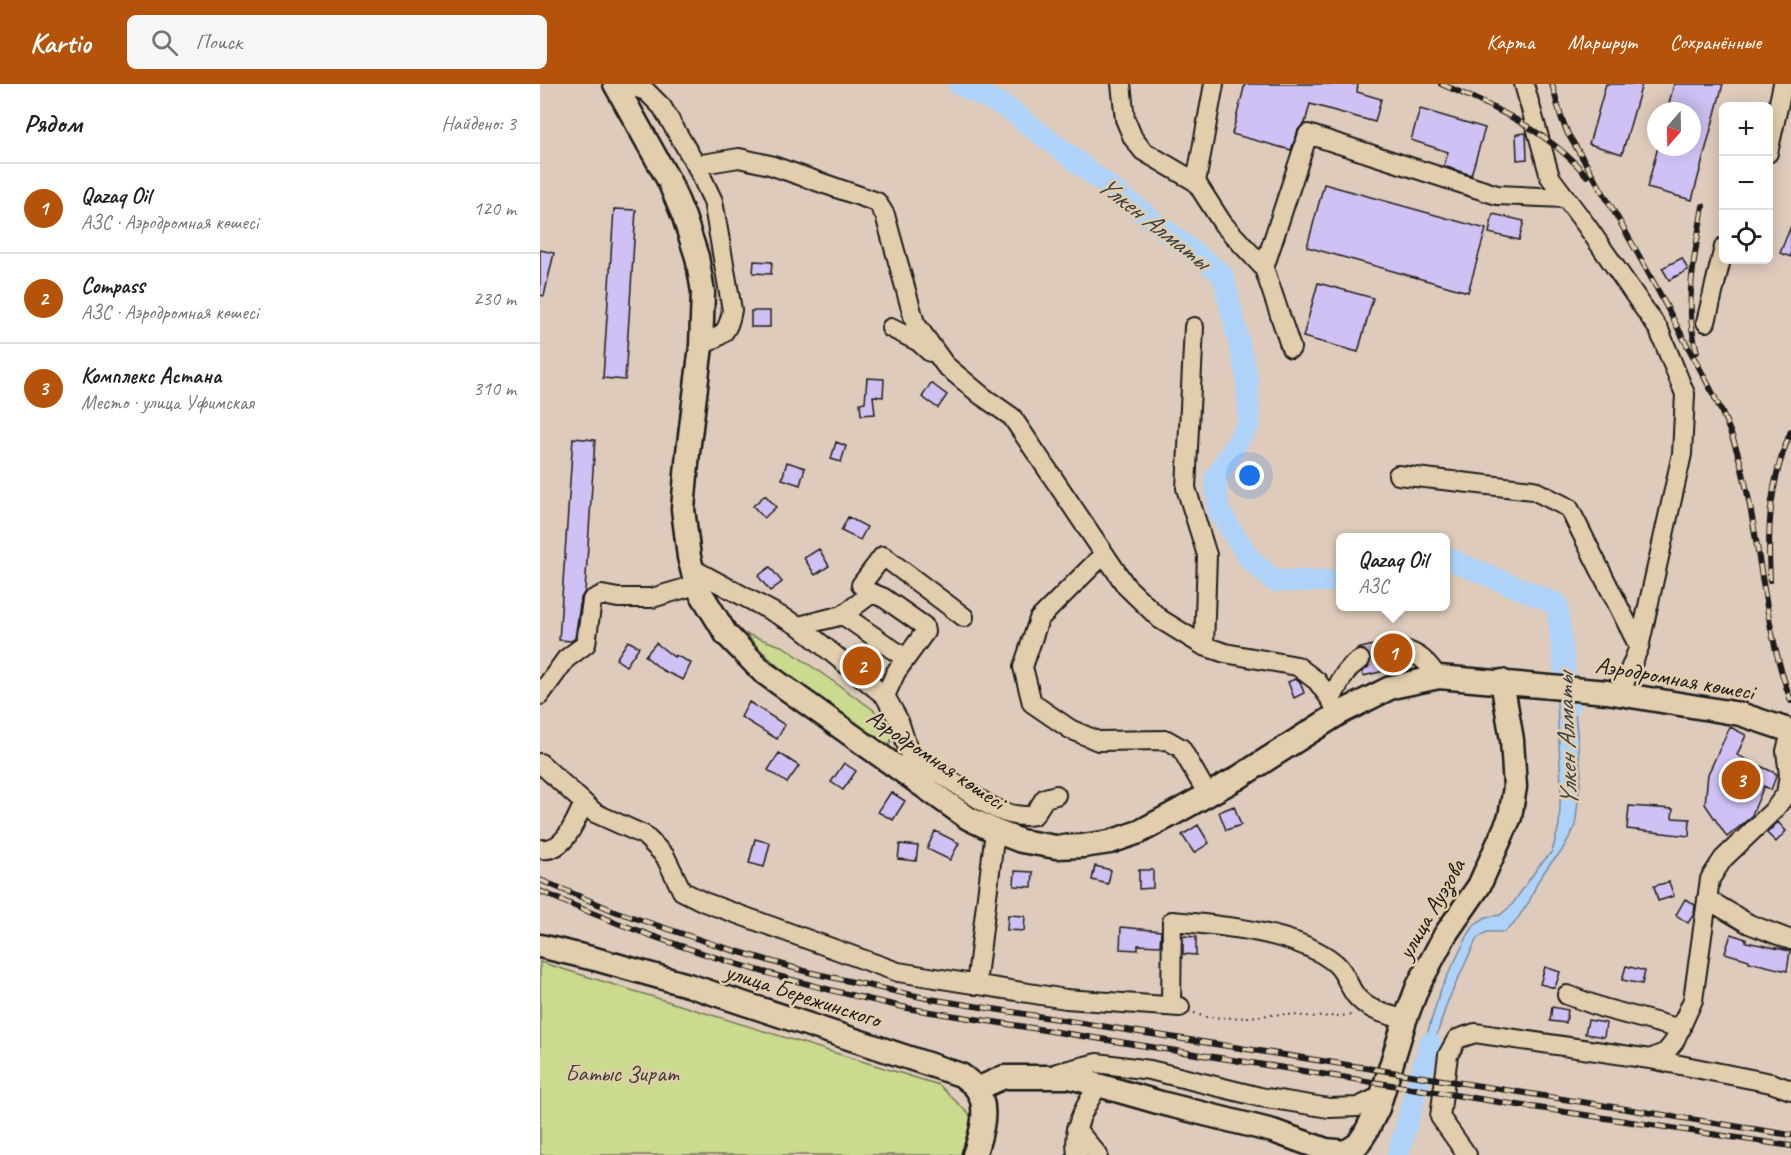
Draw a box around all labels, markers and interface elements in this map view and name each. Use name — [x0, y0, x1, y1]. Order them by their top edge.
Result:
search box — [127, 15, 547, 69]
text: Kartio — [30, 25, 91, 60]
icon: search — [148, 26, 181, 59]
text: Поиск — [196, 28, 242, 56]
text: Карта — [1486, 29, 1535, 55]
text: Маршрут — [1568, 29, 1637, 55]
text: Сохранённые — [1670, 29, 1761, 55]
north arrow — [1647, 102, 1701, 156]
map controls — [1719, 102, 1773, 264]
button: + — [1719, 102, 1773, 156]
text: Рядом — [24, 107, 82, 140]
text: Найдено: 3 — [441, 111, 516, 136]
button: − — [1719, 156, 1773, 210]
water label: Үлкен Алматы — [1091, 168, 1220, 279]
text: Qazaq Oil — [81, 182, 151, 210]
text: 1 — [39, 196, 48, 221]
text: 120 m — [473, 196, 516, 221]
text: АЗС · Аэродромная көшесі — [81, 210, 259, 235]
button: locate — [1719, 210, 1773, 264]
text: Compass — [81, 272, 145, 300]
text: 2 — [39, 286, 48, 311]
text: 230 m — [473, 286, 516, 311]
text: АЗС · Аэродромная көшесі — [81, 300, 259, 325]
text: Комплекс Астана — [81, 362, 221, 390]
text: 3 — [39, 376, 48, 401]
text: 310 m — [473, 376, 516, 401]
text: Место · улица Уфимская — [81, 390, 254, 415]
your location — [1235, 461, 1264, 490]
popup — [1336, 533, 1450, 611]
text: Qazaq Oil — [1358, 546, 1428, 574]
text: АЗС — [1358, 574, 1388, 599]
pin: 1 — [1374, 630, 1412, 676]
pin: 2 — [842, 644, 882, 688]
street label: Аэродромная көшесі — [1593, 649, 1759, 707]
water label: Үлкен Алматы — [1548, 668, 1585, 807]
street label: Аэродромная көшесі — [861, 702, 1013, 818]
pin: 3 — [1722, 758, 1760, 802]
street label: улица Ауэзова — [1389, 852, 1473, 967]
street label: улица Бережинского — [720, 955, 887, 1035]
park label: Батыс Зират — [565, 1058, 680, 1088]

